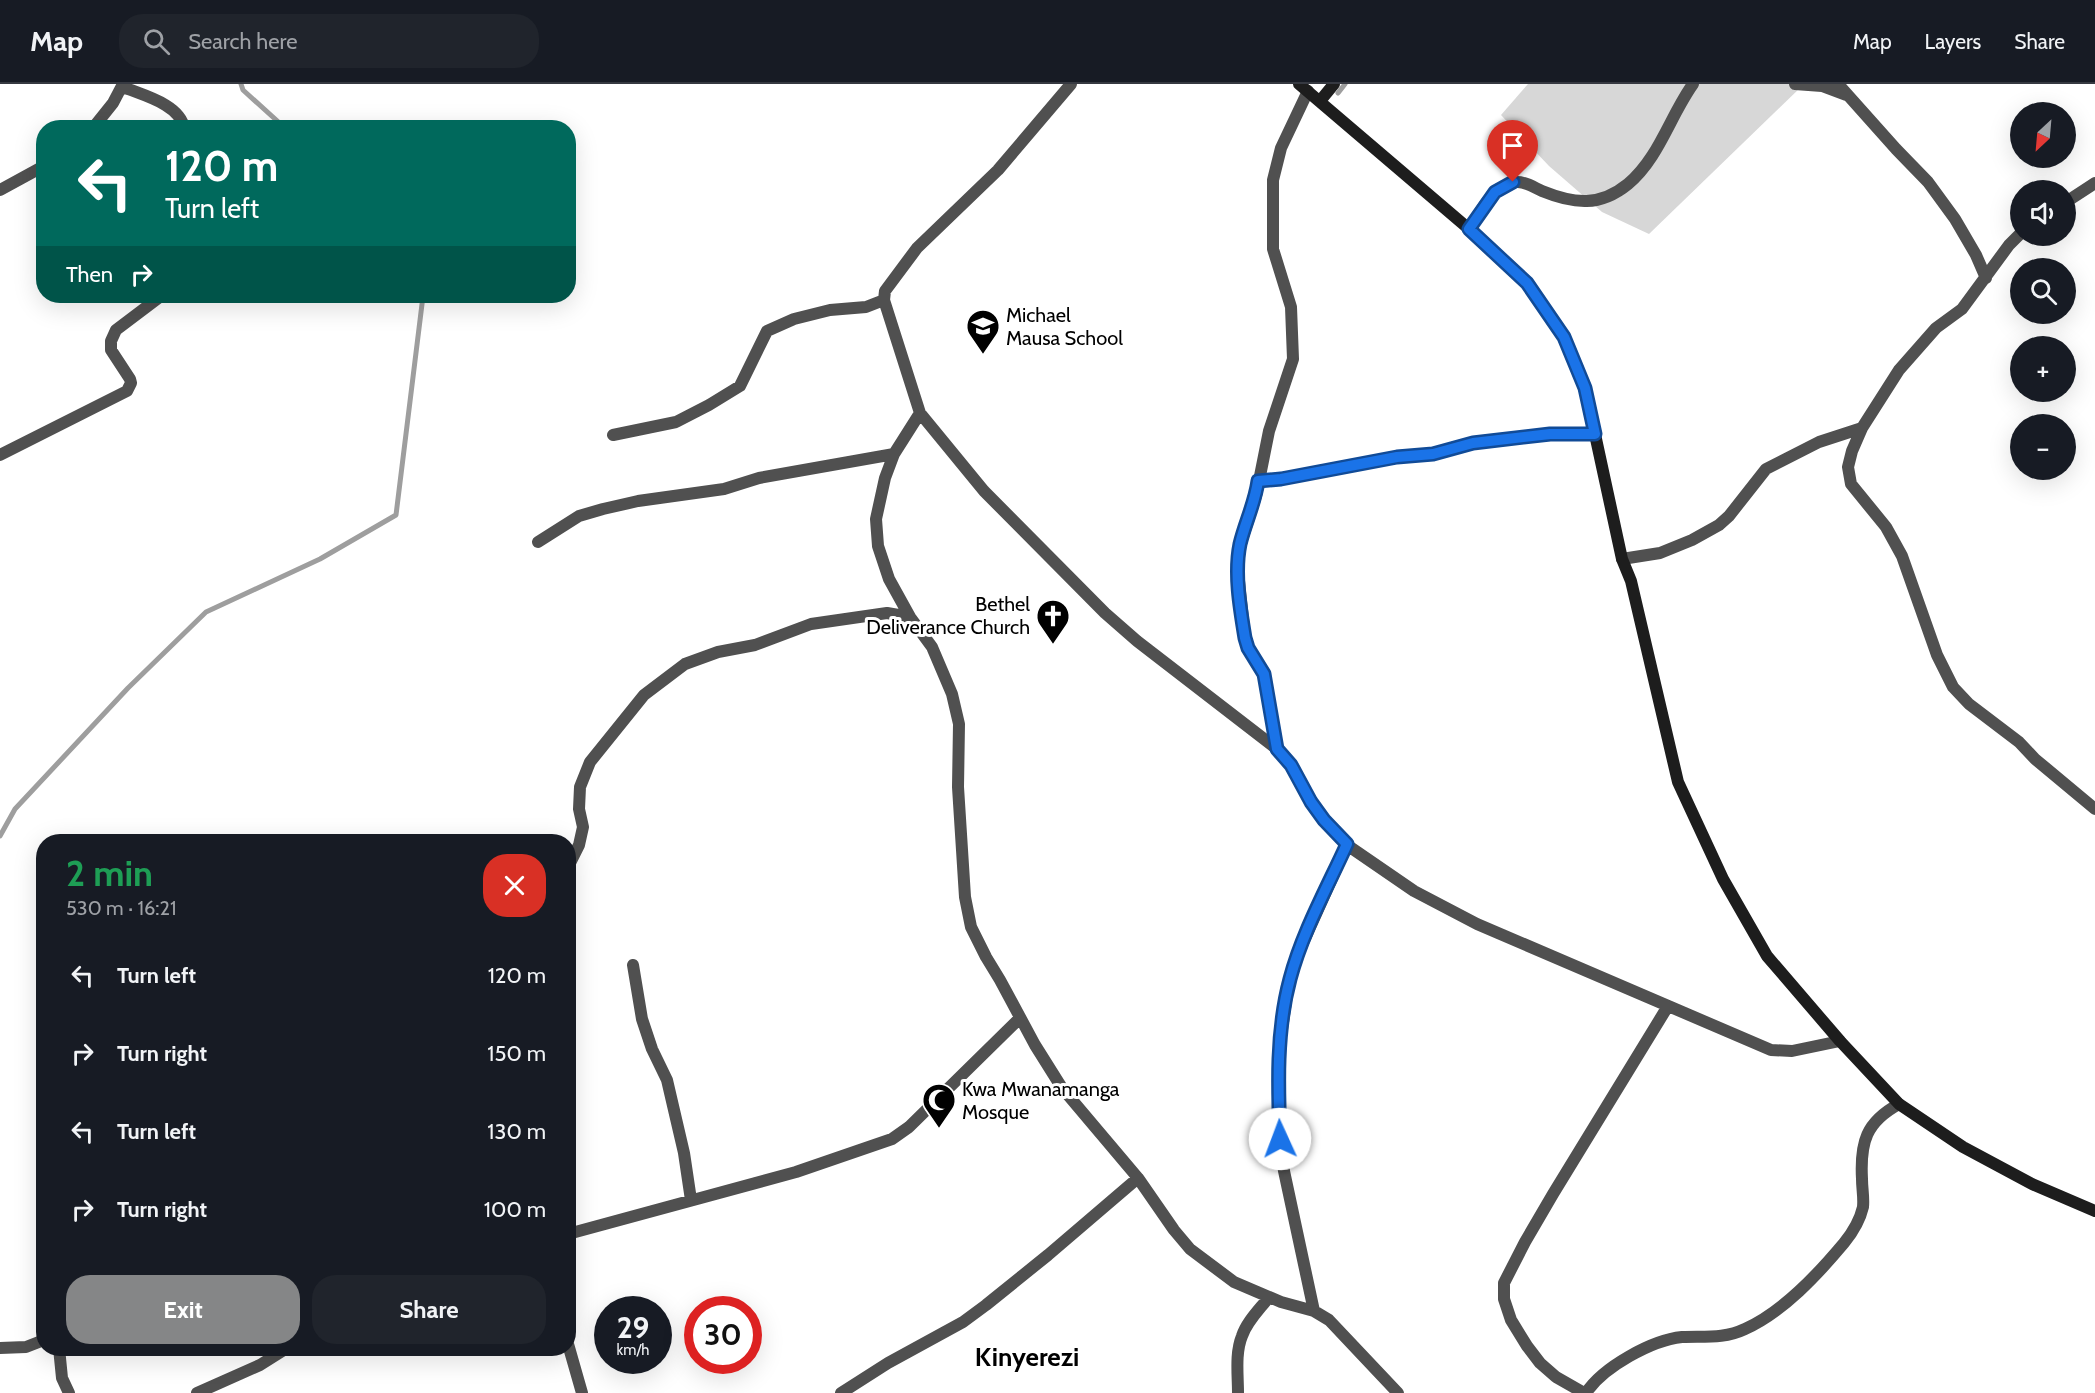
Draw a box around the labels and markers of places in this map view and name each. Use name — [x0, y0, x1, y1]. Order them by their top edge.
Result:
pin — [1487, 120, 1538, 182]
place label: Michael Mausa School — [1006, 303, 1123, 350]
school or university icon: Michael Mausa School — [965, 308, 1001, 355]
place label: Bethel Deliverance Church — [866, 592, 1030, 639]
church icon: Bethel Deliverance Church — [1035, 598, 1071, 645]
place label: Kwa Mwanamanga Mosque — [962, 1077, 1120, 1124]
mosque icon: Kwa Mwanamanga Mosque — [921, 1082, 957, 1129]

